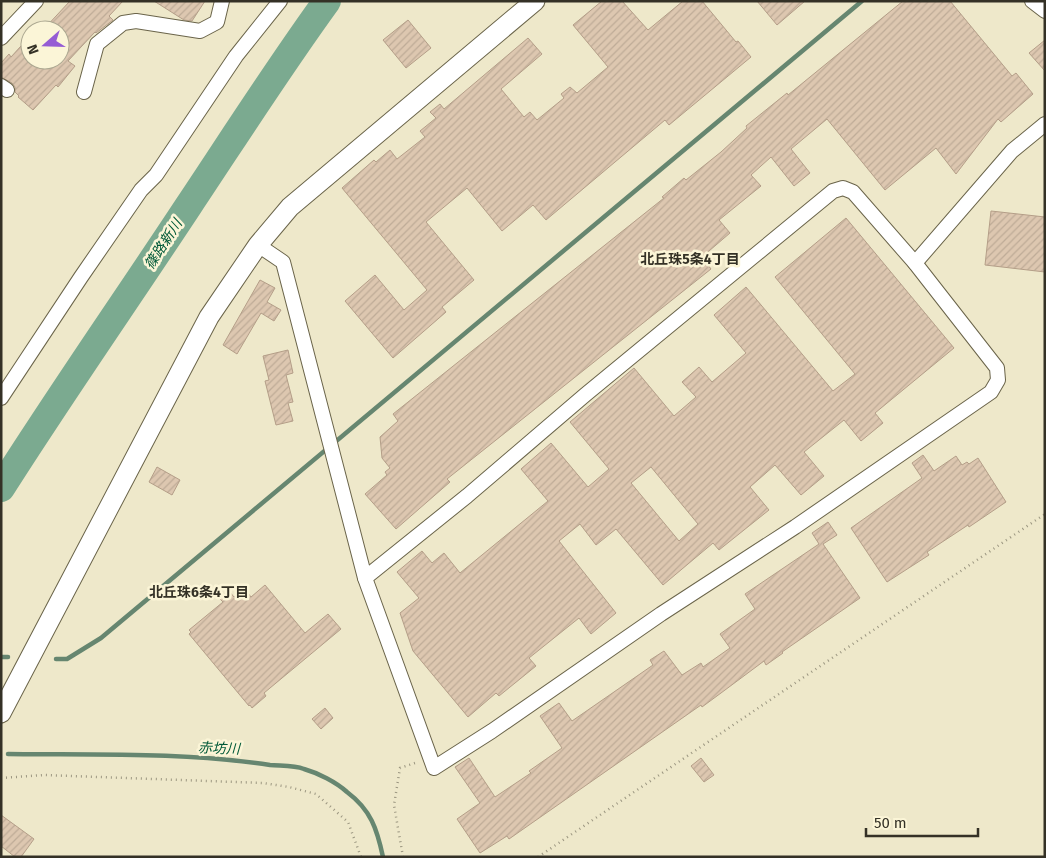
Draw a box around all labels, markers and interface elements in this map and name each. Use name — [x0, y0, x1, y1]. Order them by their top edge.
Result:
north arrow — [20, 20, 70, 70]
text: N — [24, 42, 43, 57]
water label: 篠路新川 — [141, 214, 187, 272]
district label: 北丘珠5条4丁目 — [640, 251, 740, 268]
district label: 北丘珠6条4丁目 — [149, 584, 249, 601]
water label: 赤坊川 — [198, 739, 242, 758]
scale bar — [866, 806, 978, 838]
text: 50 m — [874, 814, 907, 832]

